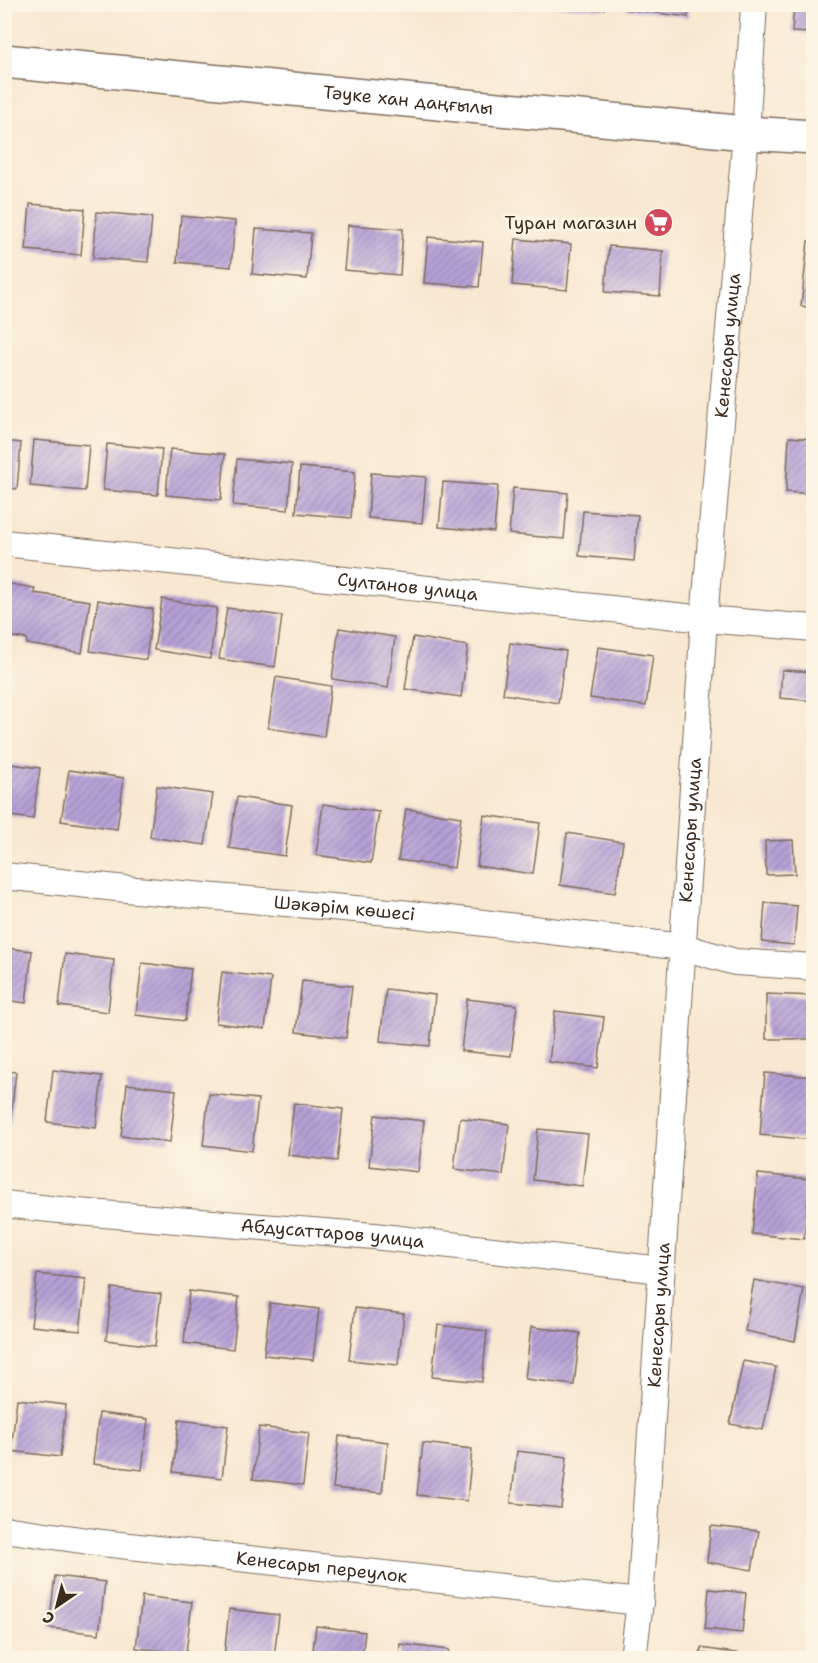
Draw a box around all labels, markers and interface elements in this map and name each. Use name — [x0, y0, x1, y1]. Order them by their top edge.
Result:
street label: Тәуке хан даңғылы — [322, 80, 494, 120]
supermarket icon: Туран магазин — [642, 207, 674, 239]
place label: Туран магазин — [505, 211, 637, 235]
street label: Кенесары улица — [709, 272, 746, 419]
street label: Султанов улица — [336, 567, 479, 606]
street label: Кенесары улица — [674, 757, 707, 903]
street label: Шәкәрім көшесі — [273, 890, 417, 927]
street label: Абдусаттаров улица — [240, 1213, 426, 1254]
street label: Кенесары улица — [642, 1242, 675, 1388]
street label: Кенесары переулок — [235, 1546, 409, 1588]
north arrow — [27, 1576, 87, 1636]
text: С — [38, 1606, 59, 1629]

